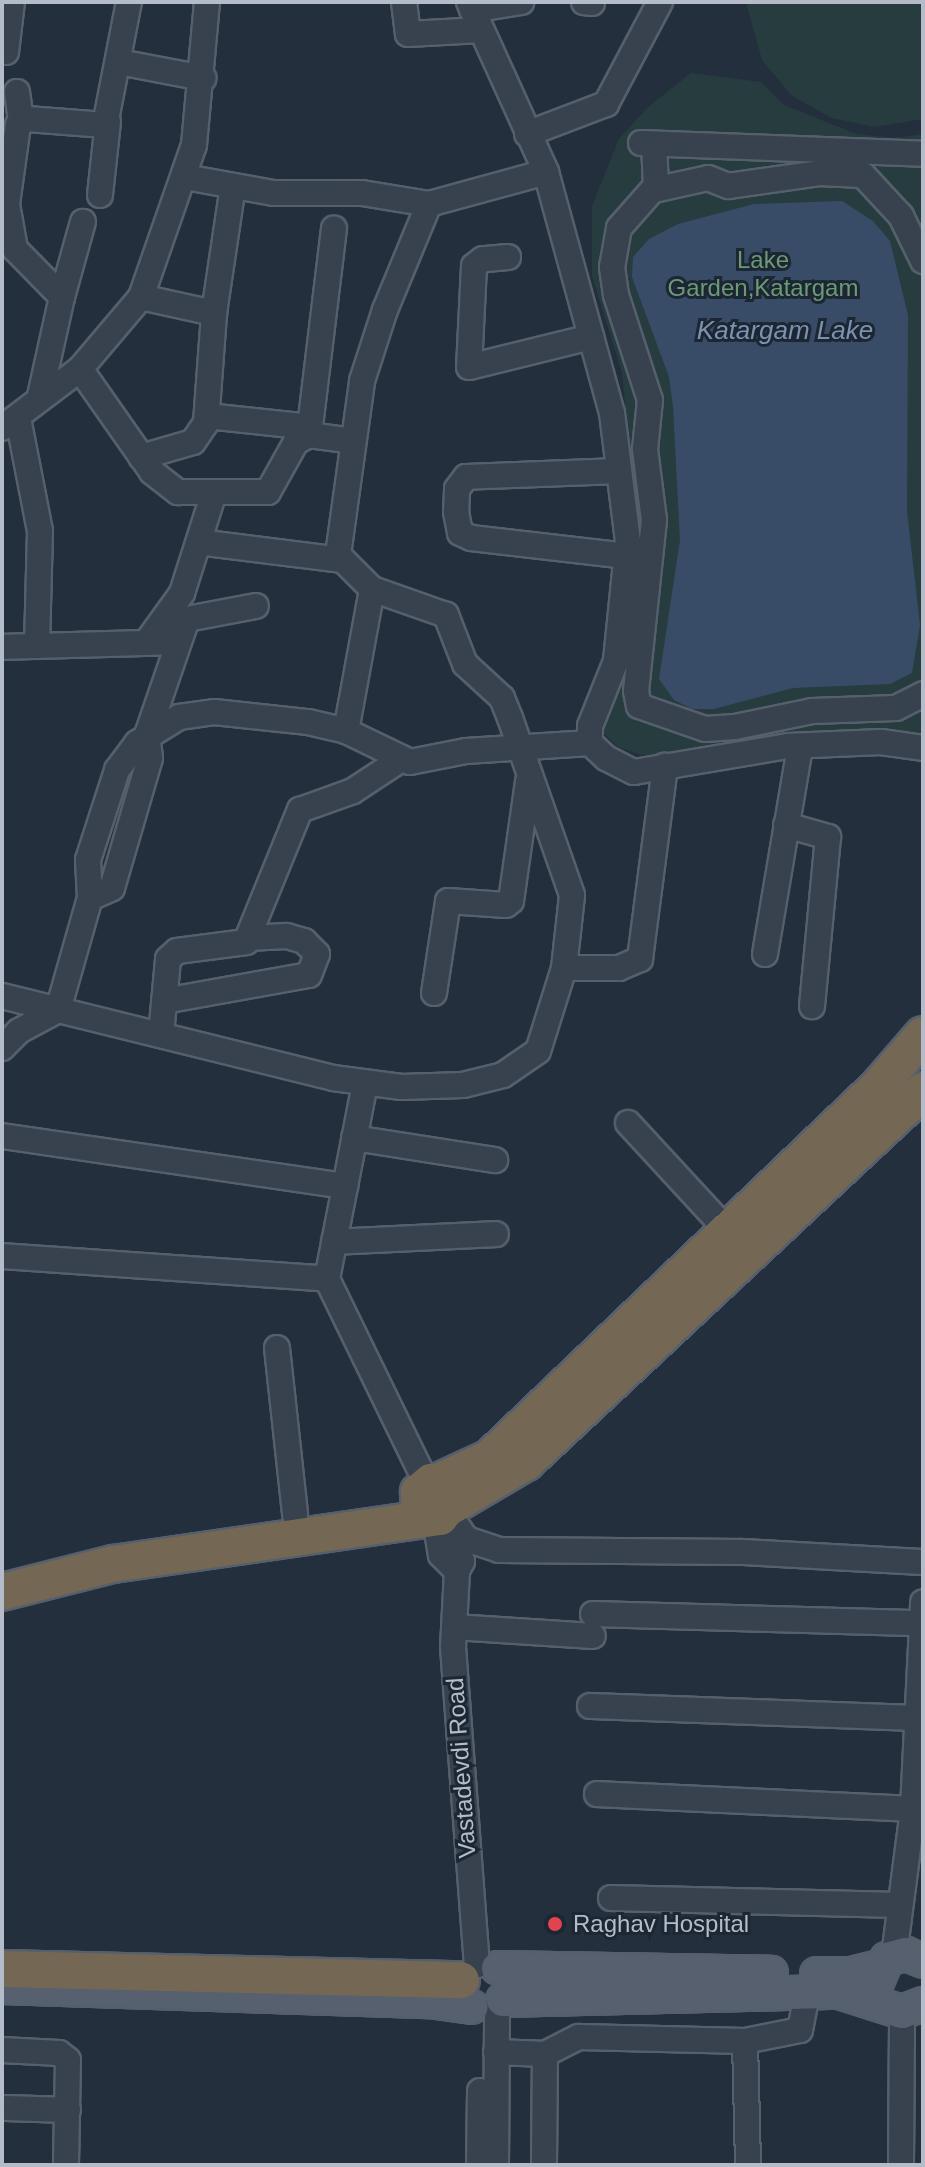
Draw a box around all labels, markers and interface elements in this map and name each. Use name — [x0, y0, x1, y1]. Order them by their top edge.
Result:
park label: Lake Garden,Katargam — [668, 246, 858, 302]
water label: Katargam Lake — [697, 315, 873, 347]
street label: Vastadevdi Road — [440, 1677, 482, 1859]
place label: Raghav Hospital — [573, 1910, 749, 1938]
marker: Raghav Hospital — [544, 1913, 566, 1935]

